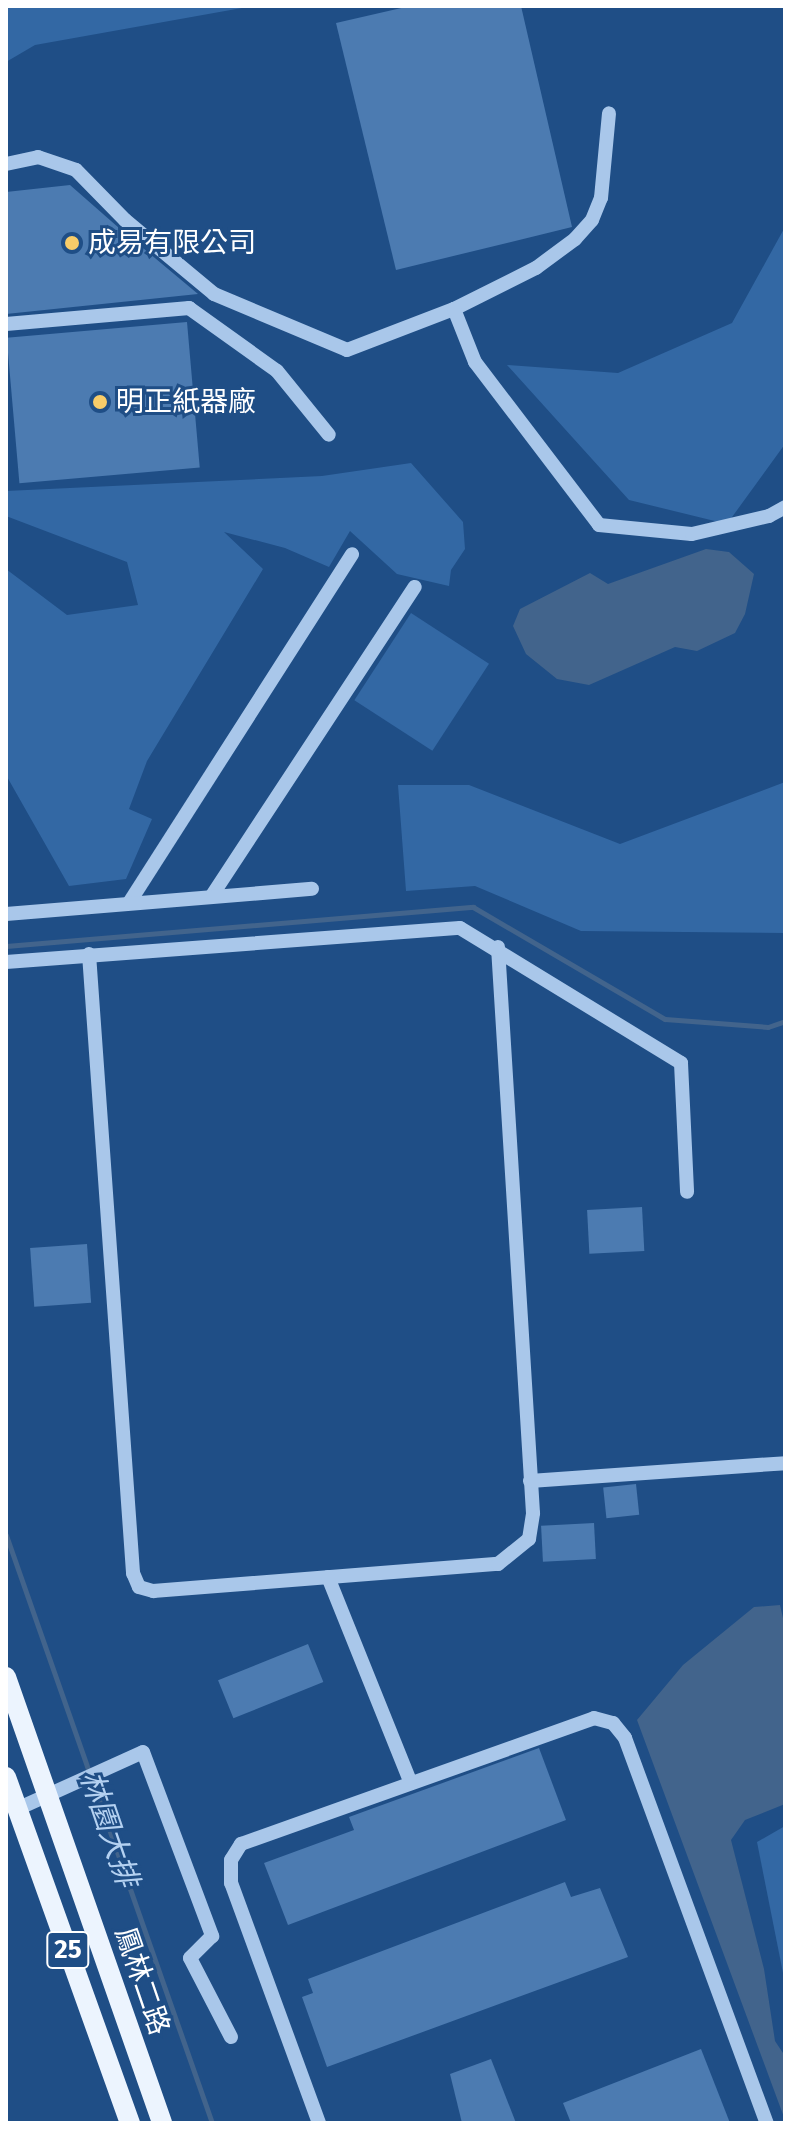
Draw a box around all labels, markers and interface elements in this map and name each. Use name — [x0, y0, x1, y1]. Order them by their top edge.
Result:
place label: 成易有限公司 — [88, 226, 256, 260]
marker: 成易有限公司 — [63, 234, 81, 252]
place label: 明正紙器廠 — [116, 385, 256, 419]
marker: 明正紙器廠 — [91, 393, 109, 411]
water label: 林園大排 — [72, 1766, 146, 1892]
street label: 鳳林二路 — [108, 1923, 176, 2039]
road number: 25 — [46, 1928, 90, 1972]

